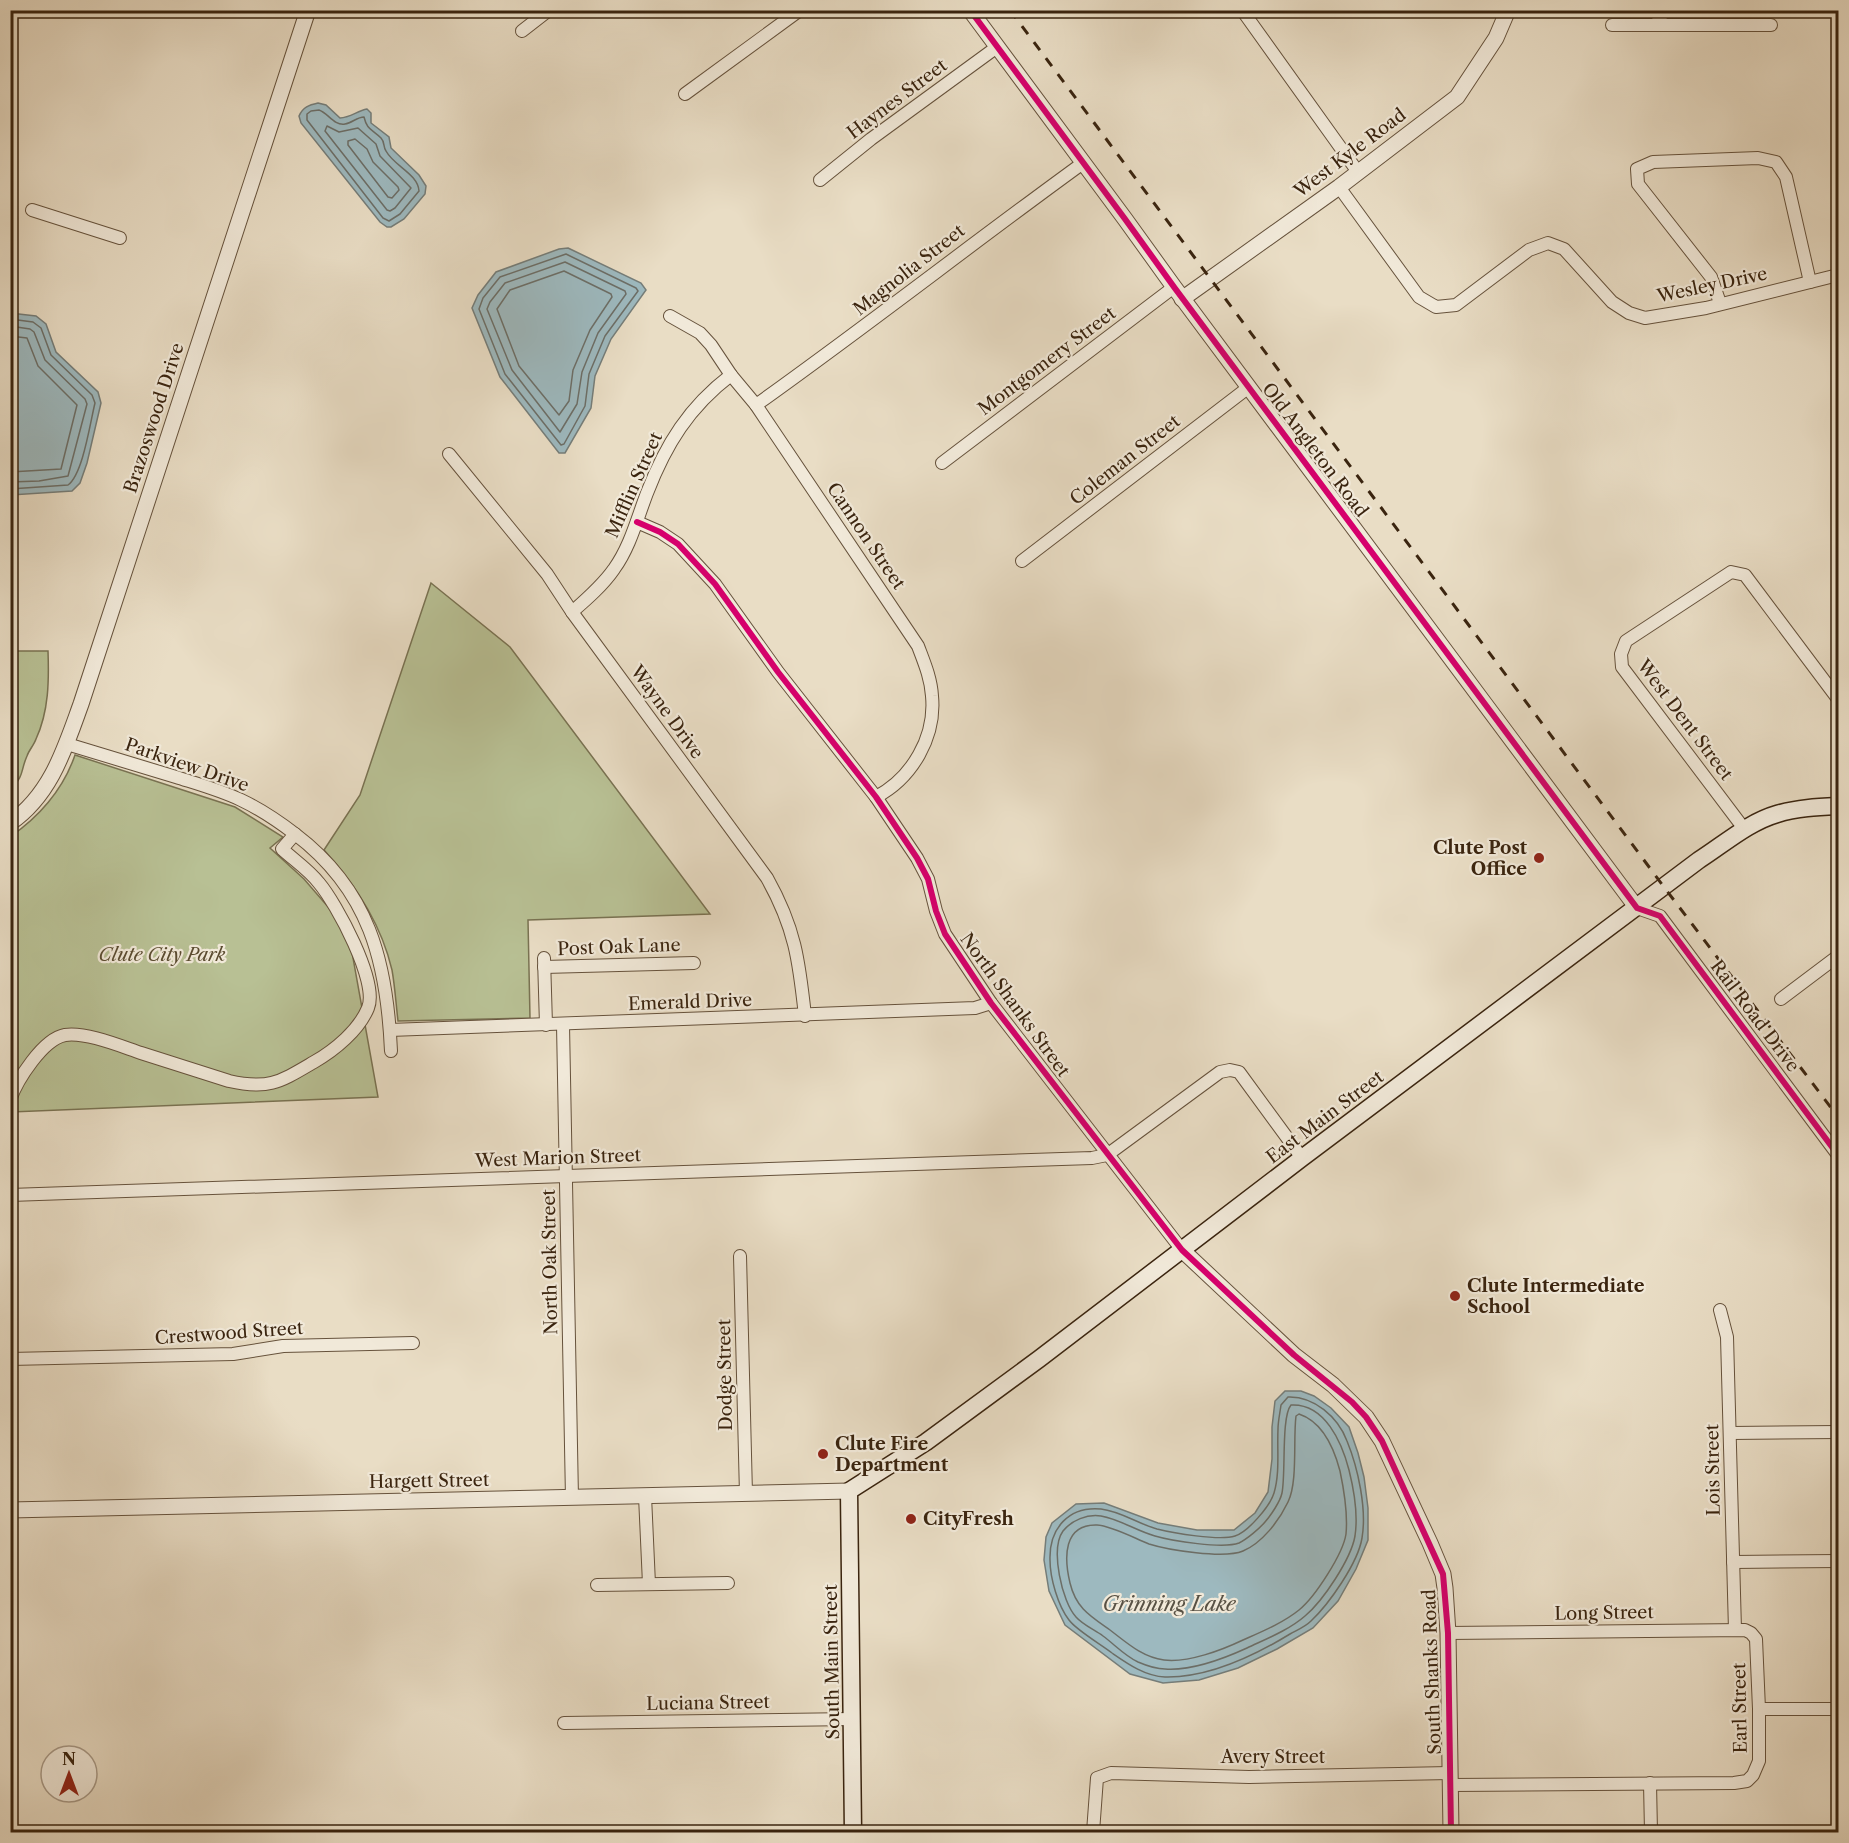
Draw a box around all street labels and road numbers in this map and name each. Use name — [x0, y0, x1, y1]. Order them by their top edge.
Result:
street label: Haynes Street — [843, 54, 952, 144]
street label: West Kyle Road — [1289, 104, 1410, 203]
street label: Magnolia Street — [849, 219, 970, 320]
street label: Wesley Drive — [1654, 263, 1769, 308]
street label: Montgomery Street — [974, 302, 1121, 420]
street label: Brazoswood Drive — [119, 340, 189, 496]
street label: Old Angleton Road — [1257, 378, 1373, 522]
street label: Coleman Street — [1066, 410, 1185, 510]
street label: Mifflin Street — [601, 428, 667, 541]
street label: Cannon Street — [822, 478, 910, 594]
street label: West Dent Street — [1632, 655, 1738, 785]
street label: Wayne Drive — [625, 660, 708, 763]
street label: Parkview Drive — [122, 733, 252, 797]
street label: North Shanks Street — [955, 929, 1075, 1082]
street label: Post Oak Lane — [557, 934, 681, 960]
street label: Rail Road Drive — [1706, 956, 1804, 1076]
street label: Emerald Drive — [628, 989, 752, 1015]
street label: East Main Street — [1262, 1065, 1388, 1168]
street label: West Marion Street — [474, 1144, 642, 1172]
street label: North Oak Street — [538, 1188, 562, 1335]
street label: Crestwood Street — [154, 1317, 305, 1349]
street label: Dodge Street — [713, 1318, 737, 1431]
street label: Lois Street — [1701, 1423, 1725, 1516]
street label: Hargett Street — [369, 1469, 490, 1493]
street label: South Main Street — [820, 1583, 844, 1740]
street label: South Shanks Road — [1418, 1589, 1446, 1755]
street label: Long Street — [1554, 1601, 1655, 1625]
street label: Earl Street — [1728, 1662, 1752, 1754]
street label: Luciana Street — [646, 1691, 771, 1715]
street label: Avery Street — [1220, 1746, 1326, 1768]

